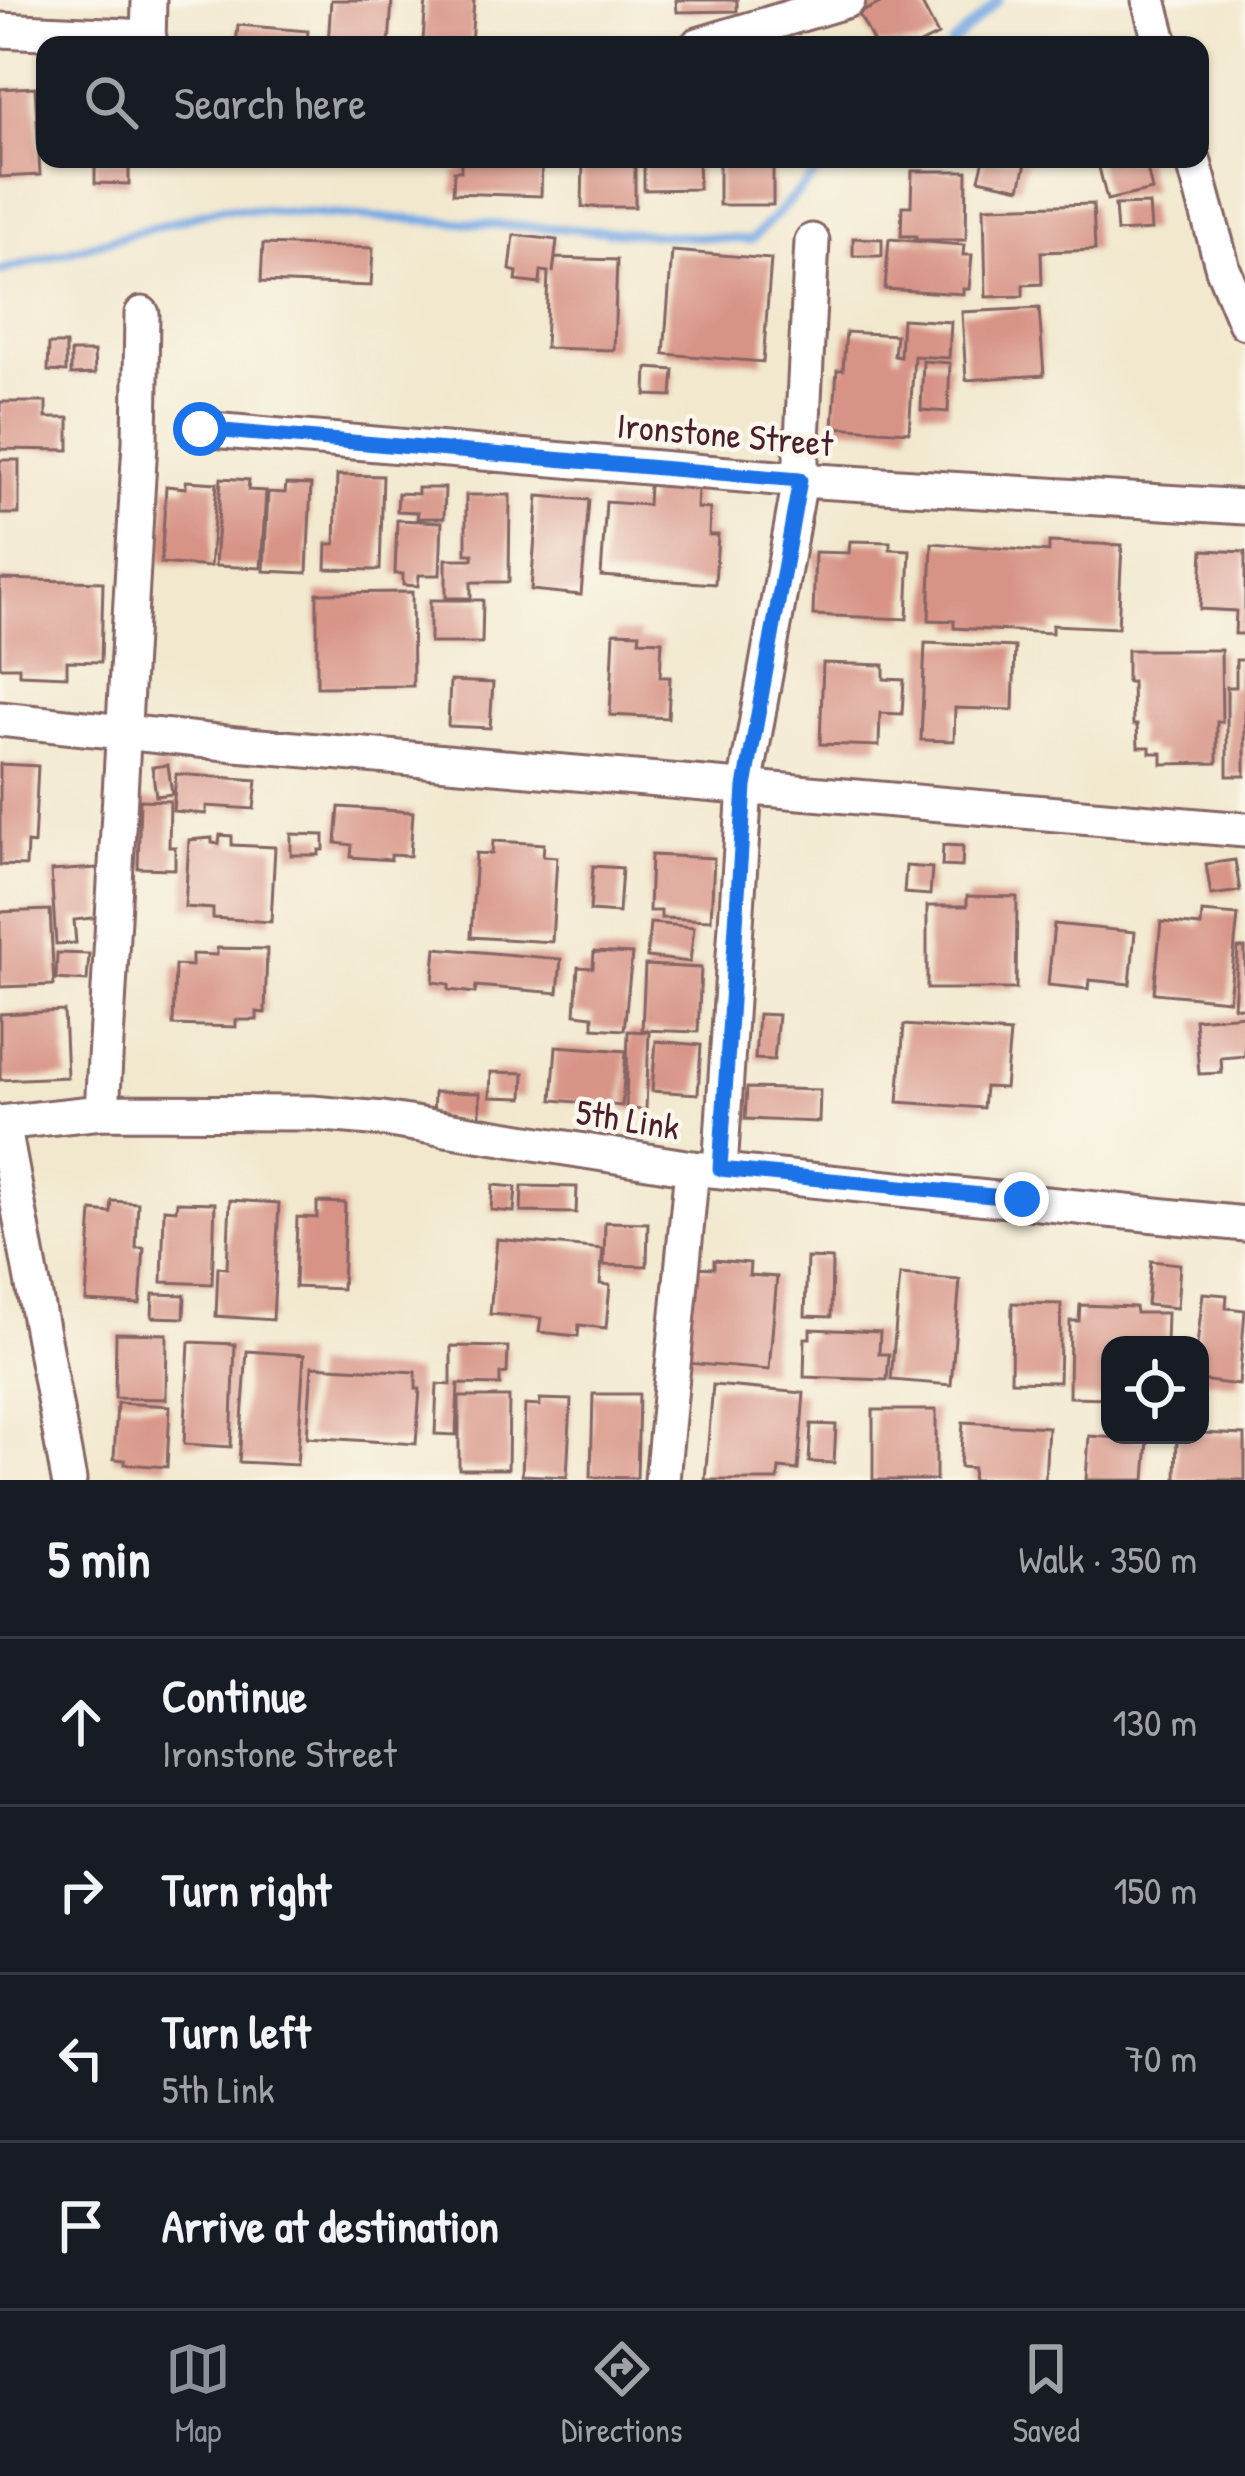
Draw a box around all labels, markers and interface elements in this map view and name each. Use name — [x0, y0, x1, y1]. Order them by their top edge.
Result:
search box — [36, 36, 1209, 168]
icon: search — [78, 69, 144, 135]
text: Search here — [174, 72, 366, 133]
street label: Ironstone Street — [615, 400, 836, 467]
route start — [173, 402, 227, 456]
street label: 5th Link — [573, 1086, 683, 1151]
route end — [995, 1172, 1049, 1226]
map controls — [1101, 1336, 1209, 1444]
button: locate — [1101, 1336, 1209, 1444]
text: 5 min — [48, 1524, 150, 1593]
text: Walk · 350 m — [1018, 1532, 1197, 1585]
text: Continue — [162, 1665, 307, 1726]
icon: ahead — [48, 1689, 114, 1755]
text: 130 m — [1112, 1695, 1197, 1748]
text: Ironstone Street — [162, 1726, 397, 1779]
icon: right — [48, 1857, 114, 1923]
text: Turn right — [162, 1859, 331, 1920]
text: 150 m — [1113, 1863, 1197, 1916]
text: Turn left — [162, 2001, 311, 2062]
icon: left — [48, 2025, 114, 2091]
text: 70 m — [1125, 2031, 1197, 2084]
text: 5th Link — [162, 2062, 274, 2115]
icon: arrive — [48, 2193, 114, 2259]
text: Arrive at destination — [162, 2195, 499, 2256]
tab: Map — [165, 2336, 231, 2452]
tab: Directions — [561, 2336, 683, 2452]
tab: Saved — [1013, 2336, 1080, 2452]

